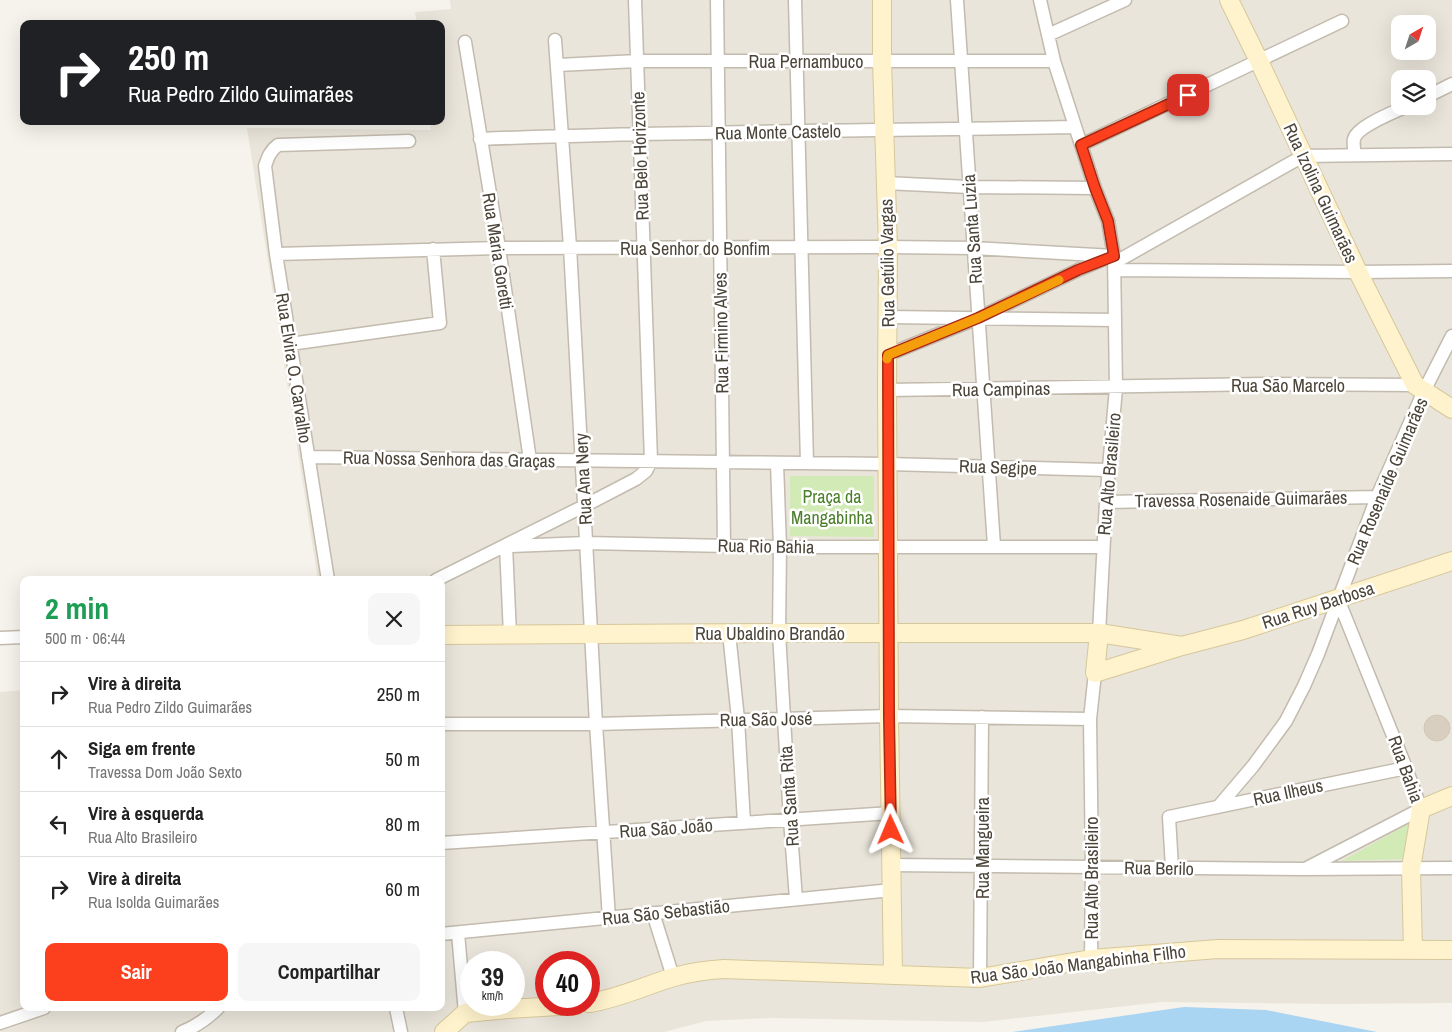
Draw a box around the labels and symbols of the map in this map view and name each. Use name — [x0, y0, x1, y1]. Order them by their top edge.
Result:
north arrow — [1391, 15, 1436, 60]
street label: Rua Pernambuco — [749, 49, 863, 74]
pin — [1167, 74, 1209, 116]
street label: Rua Belo Horizonte — [625, 91, 655, 221]
street label: Rua Monte Castelo — [715, 118, 841, 146]
street label: Rua Izolina Guimarães — [1278, 119, 1364, 267]
street label: Rua Santa Luzia — [956, 173, 988, 285]
street label: Rua Maria Goretti — [476, 191, 520, 311]
street label: Rua Getúlio Vargas — [873, 199, 901, 327]
street label: Rua Senhor do Bonfim — [620, 236, 770, 261]
street label: Rua Firmino Alves — [707, 272, 735, 394]
street label: Rua Elvira O. Carvalho — [270, 291, 318, 445]
street label: Rua São Marcelo — [1231, 373, 1345, 398]
street label: Rua Campinas — [952, 376, 1050, 402]
street label: Rua Rosenaide Guimarães — [1340, 393, 1434, 569]
street label: Rua Alto Brasileiro — [1091, 412, 1127, 536]
street label: Rua Ana Nery — [568, 432, 598, 526]
street label: Rua Nossa Senhora das Graças — [343, 445, 555, 473]
street label: Rua Segipe — [959, 453, 1037, 481]
park label: Praça da Mangabinha — [791, 484, 873, 530]
street label: Travessa Rosenaide Guimarães — [1134, 485, 1348, 513]
street label: Rua Rio Bahia — [717, 533, 815, 559]
street label: Rua Ruy Barbosa — [1259, 575, 1377, 635]
street label: Rua Ubaldino Brandão — [695, 621, 845, 646]
street label: Rua São José — [719, 706, 813, 732]
street label: Rua Bahia — [1382, 732, 1430, 806]
street label: Rua Santa Rita — [773, 745, 805, 847]
street label: Rua Ilheus — [1251, 772, 1325, 812]
street label: Rua Mangueira — [970, 797, 995, 899]
position arrow — [864, 803, 916, 855]
street label: Rua São João — [618, 812, 714, 844]
street label: Rua Alto Brasileiro — [1079, 816, 1104, 940]
street label: Rua Berilo — [1124, 855, 1194, 881]
street label: Rua São Sebastião — [601, 893, 731, 931]
street label: Rua São João Mangabinha Filho — [969, 938, 1187, 990]
speed limit sign: 40 — [535, 951, 600, 1016]

